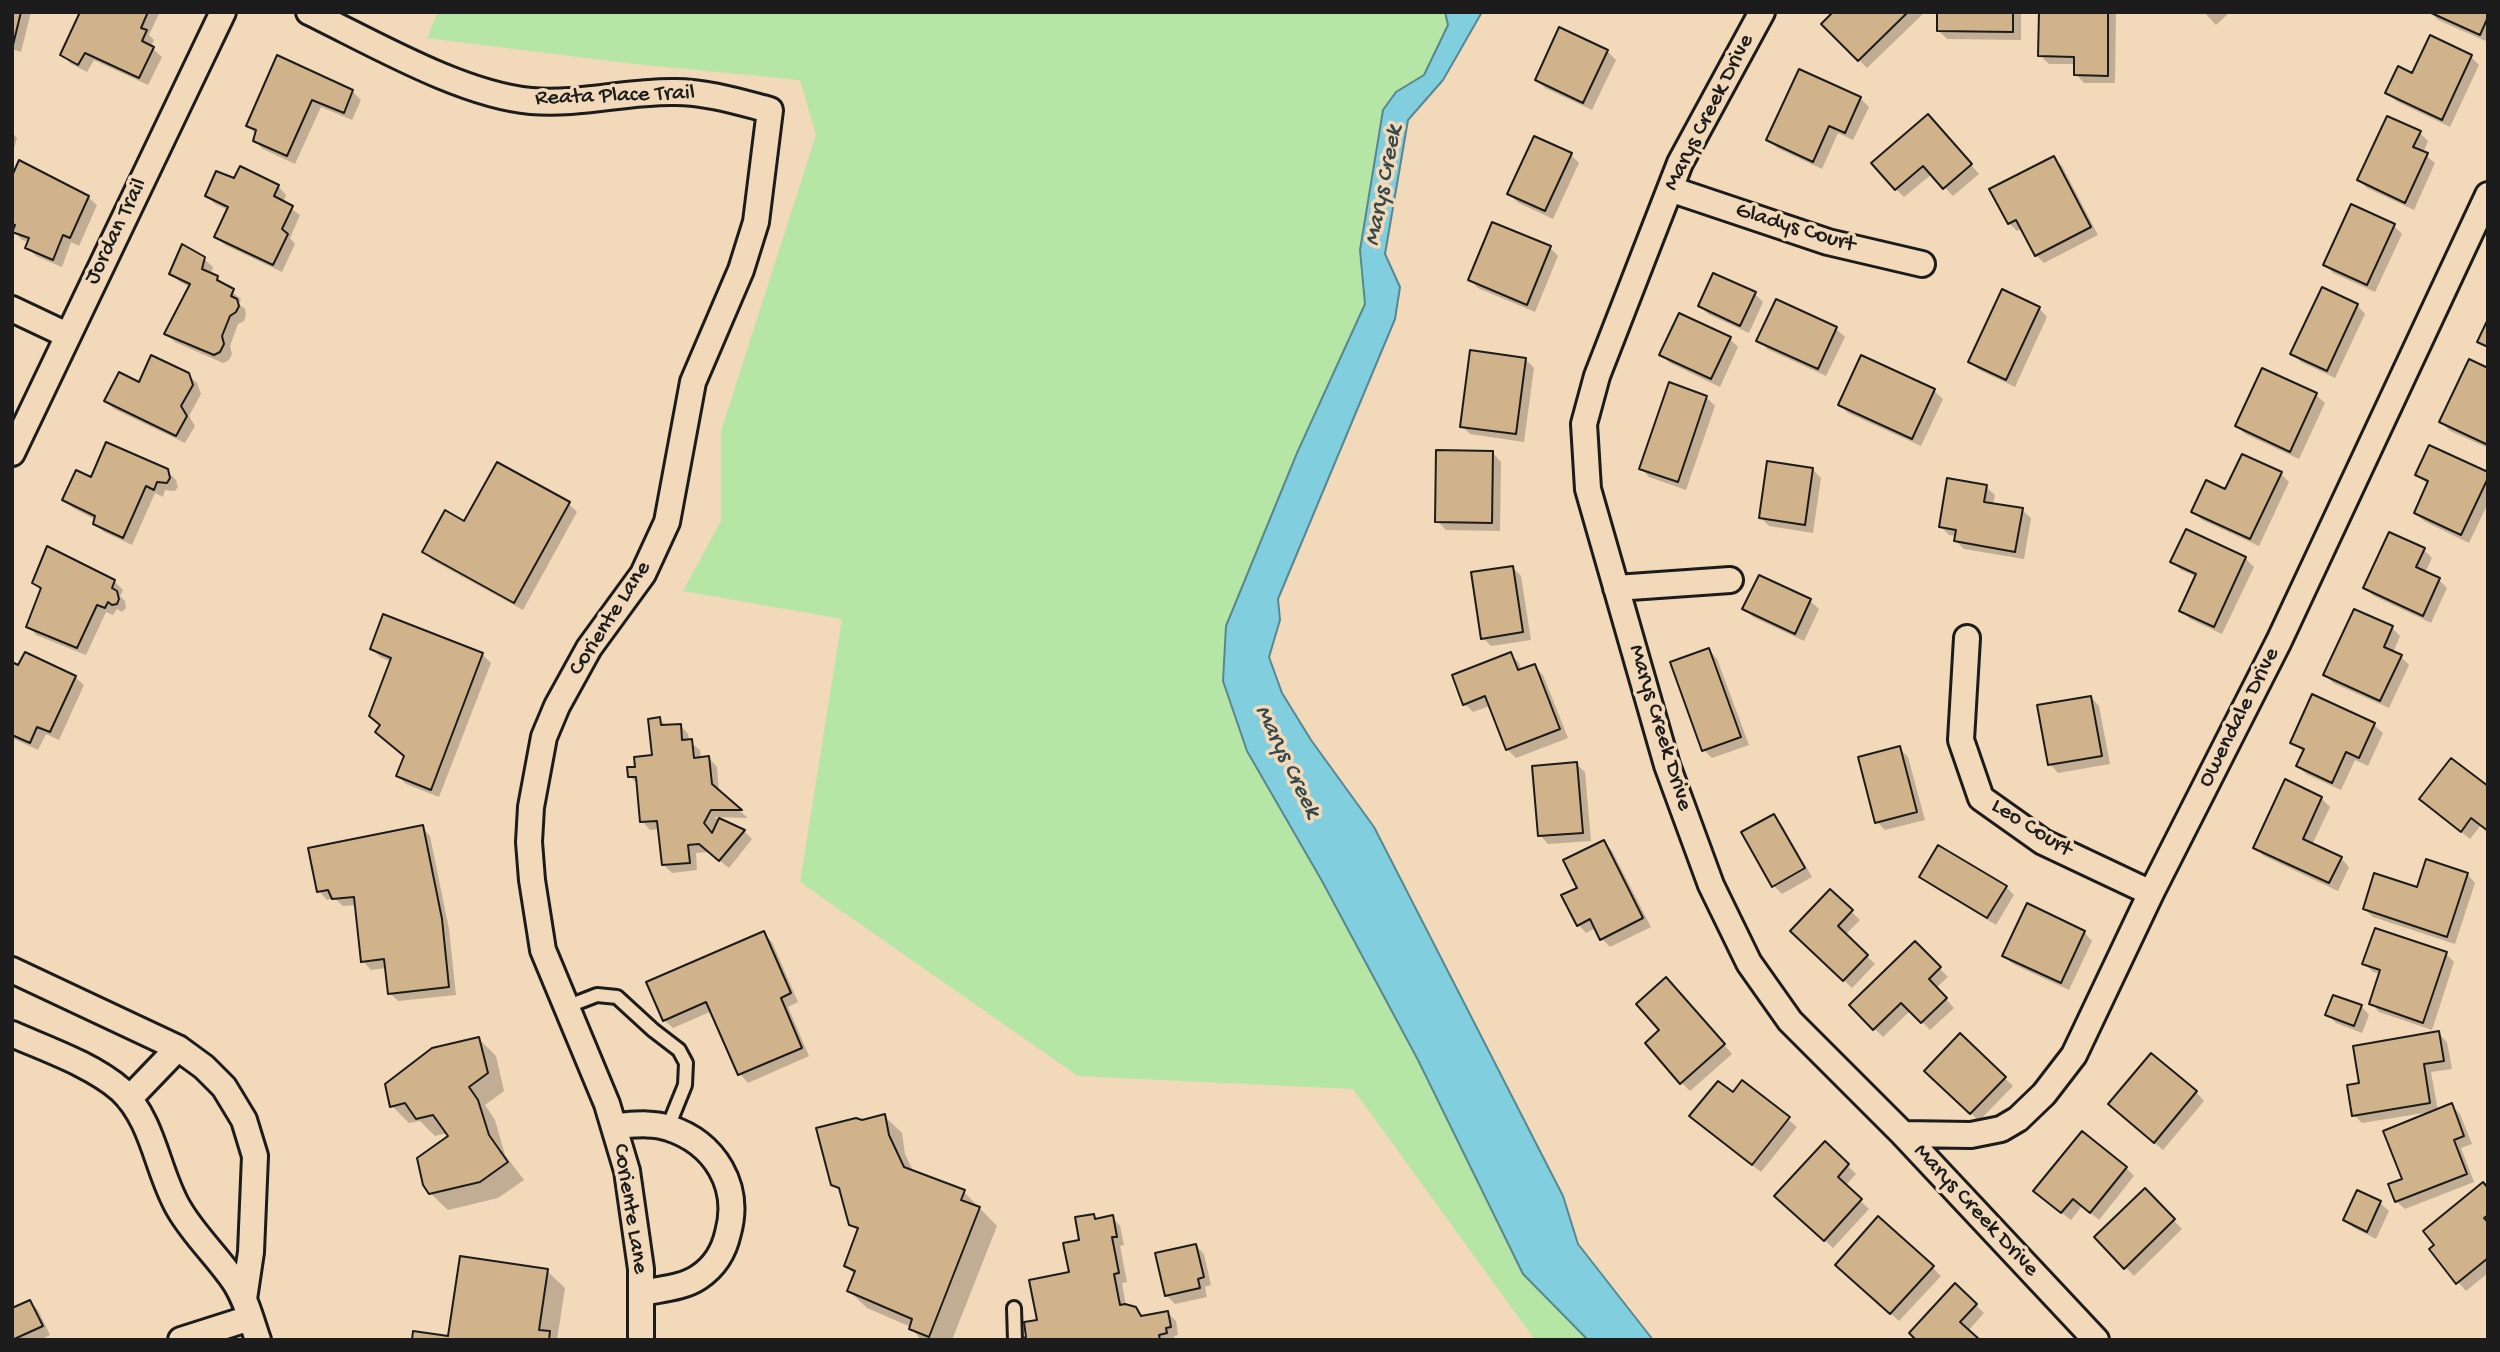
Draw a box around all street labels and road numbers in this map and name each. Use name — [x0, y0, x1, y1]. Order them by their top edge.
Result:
street label: Marys Creek Drive — [1659, 30, 1761, 196]
street label: Reata Place Trail — [535, 80, 695, 114]
street label: Jordan Trail — [79, 174, 155, 290]
street label: Gladys Court — [1732, 198, 1858, 260]
street label: Coriente Lane — [564, 557, 658, 681]
street label: Marys Creek Drive — [1621, 642, 1697, 814]
street label: Owendale Drive — [2193, 643, 2287, 793]
street label: Leo Court — [1985, 793, 2077, 865]
street label: Marys Creek Drive — [1906, 1139, 2044, 1283]
street label: Coriente Lane — [605, 1142, 653, 1276]

